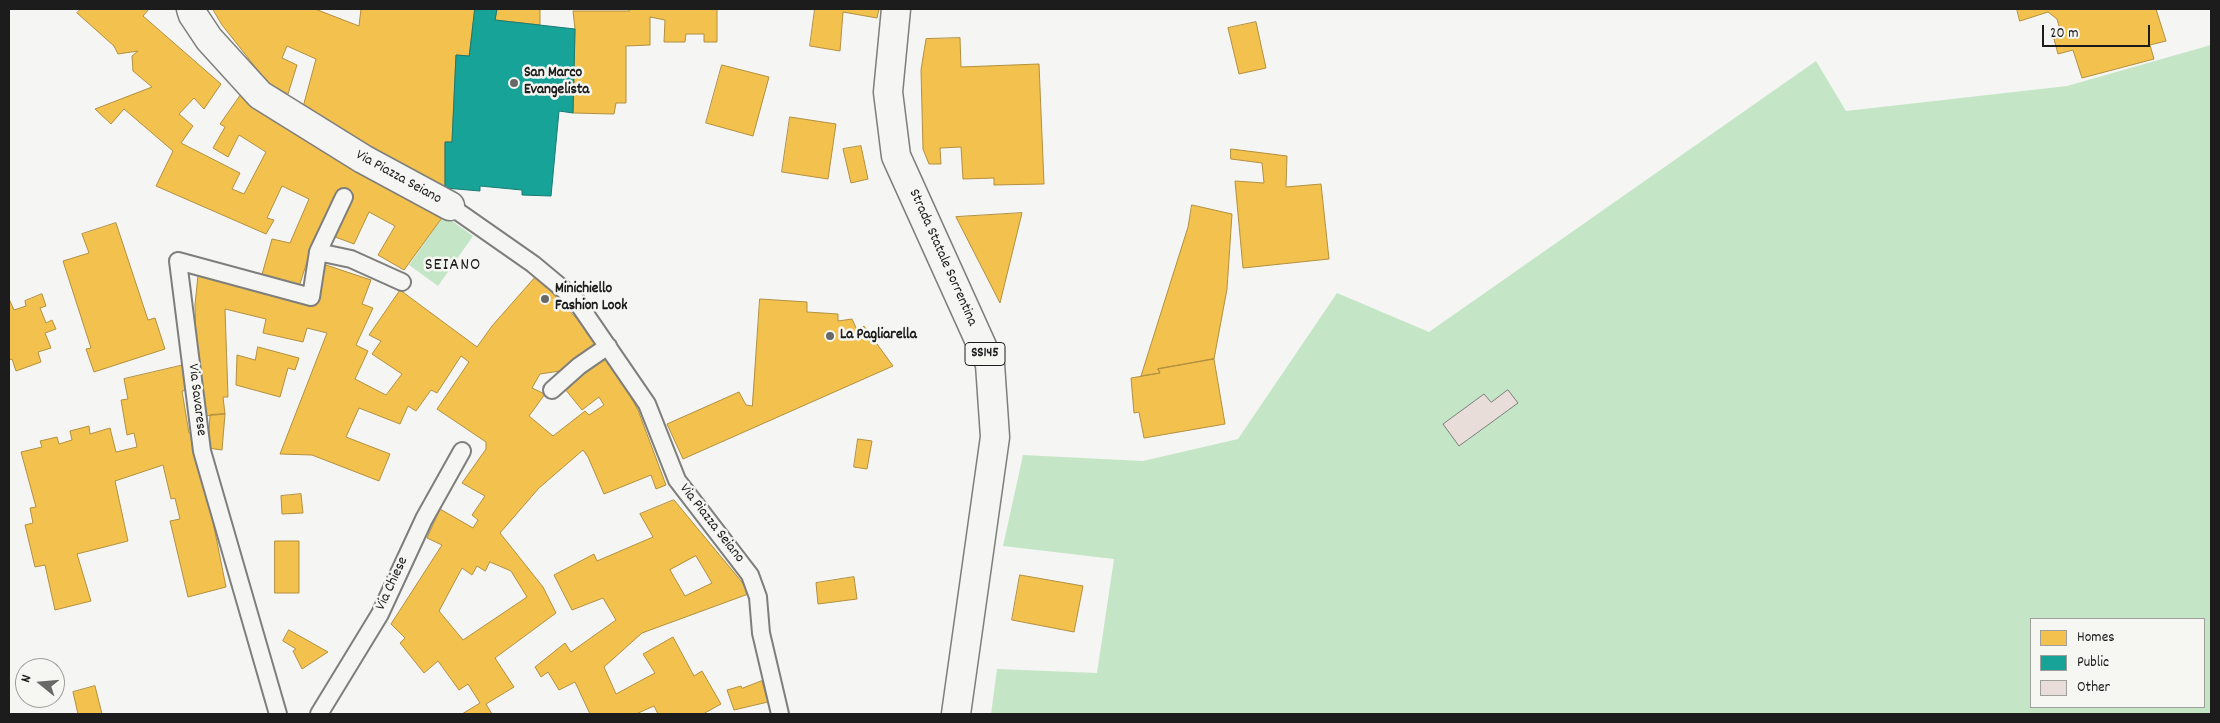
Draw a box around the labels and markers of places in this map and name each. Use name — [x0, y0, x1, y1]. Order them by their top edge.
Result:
place label: San Marco Evangelista — [524, 65, 589, 100]
marker: San Marco Evangelista — [508, 77, 520, 89]
place label: Minichiello Fashion Look — [555, 281, 627, 316]
marker: Minichiello Fashion Look — [539, 293, 551, 305]
place label: La Pagliarella — [840, 327, 917, 345]
marker: La Pagliarella — [824, 330, 836, 342]

